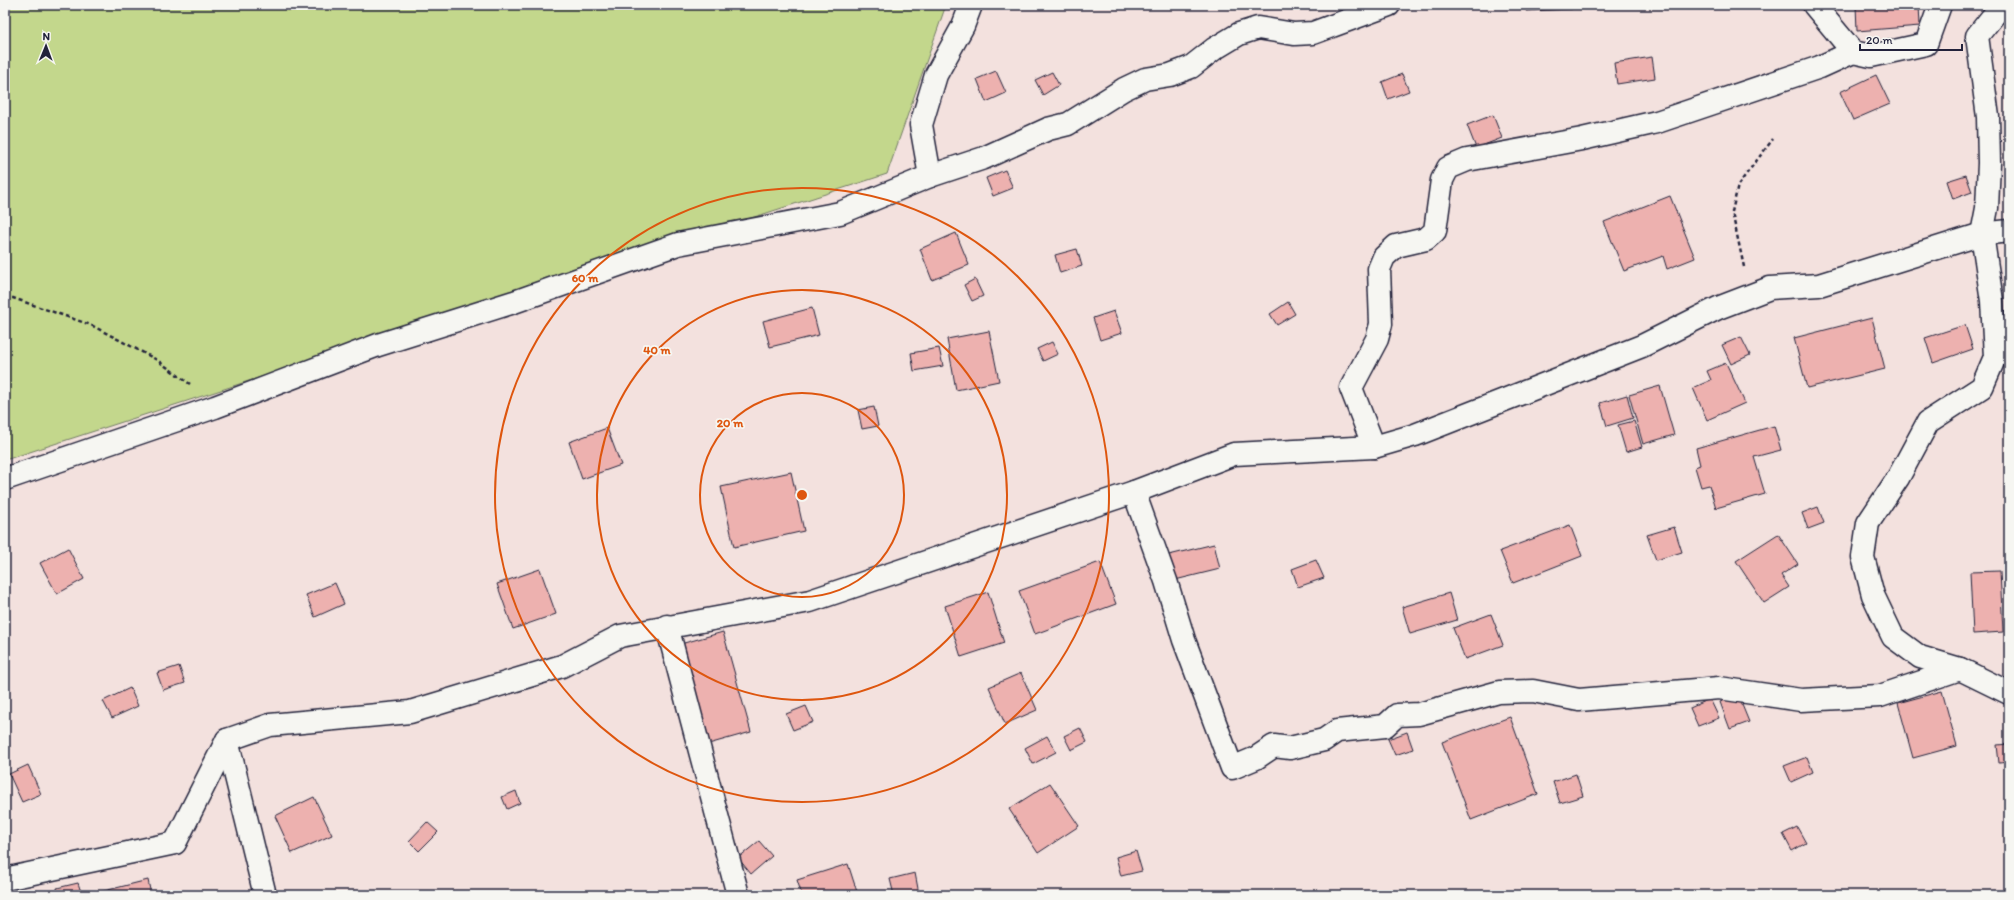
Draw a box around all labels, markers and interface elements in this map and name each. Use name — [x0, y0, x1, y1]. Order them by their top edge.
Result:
north arrow — [26, 26, 66, 66]
scale bar — [1860, 26, 1962, 52]
text: N — [42, 30, 50, 43]
text: 20 m — [1866, 33, 1893, 47]
text: 60 m — [572, 271, 599, 285]
text: 40 m — [643, 343, 672, 357]
text: 20 m — [717, 416, 744, 430]
centre of rings — [795, 488, 809, 502]

